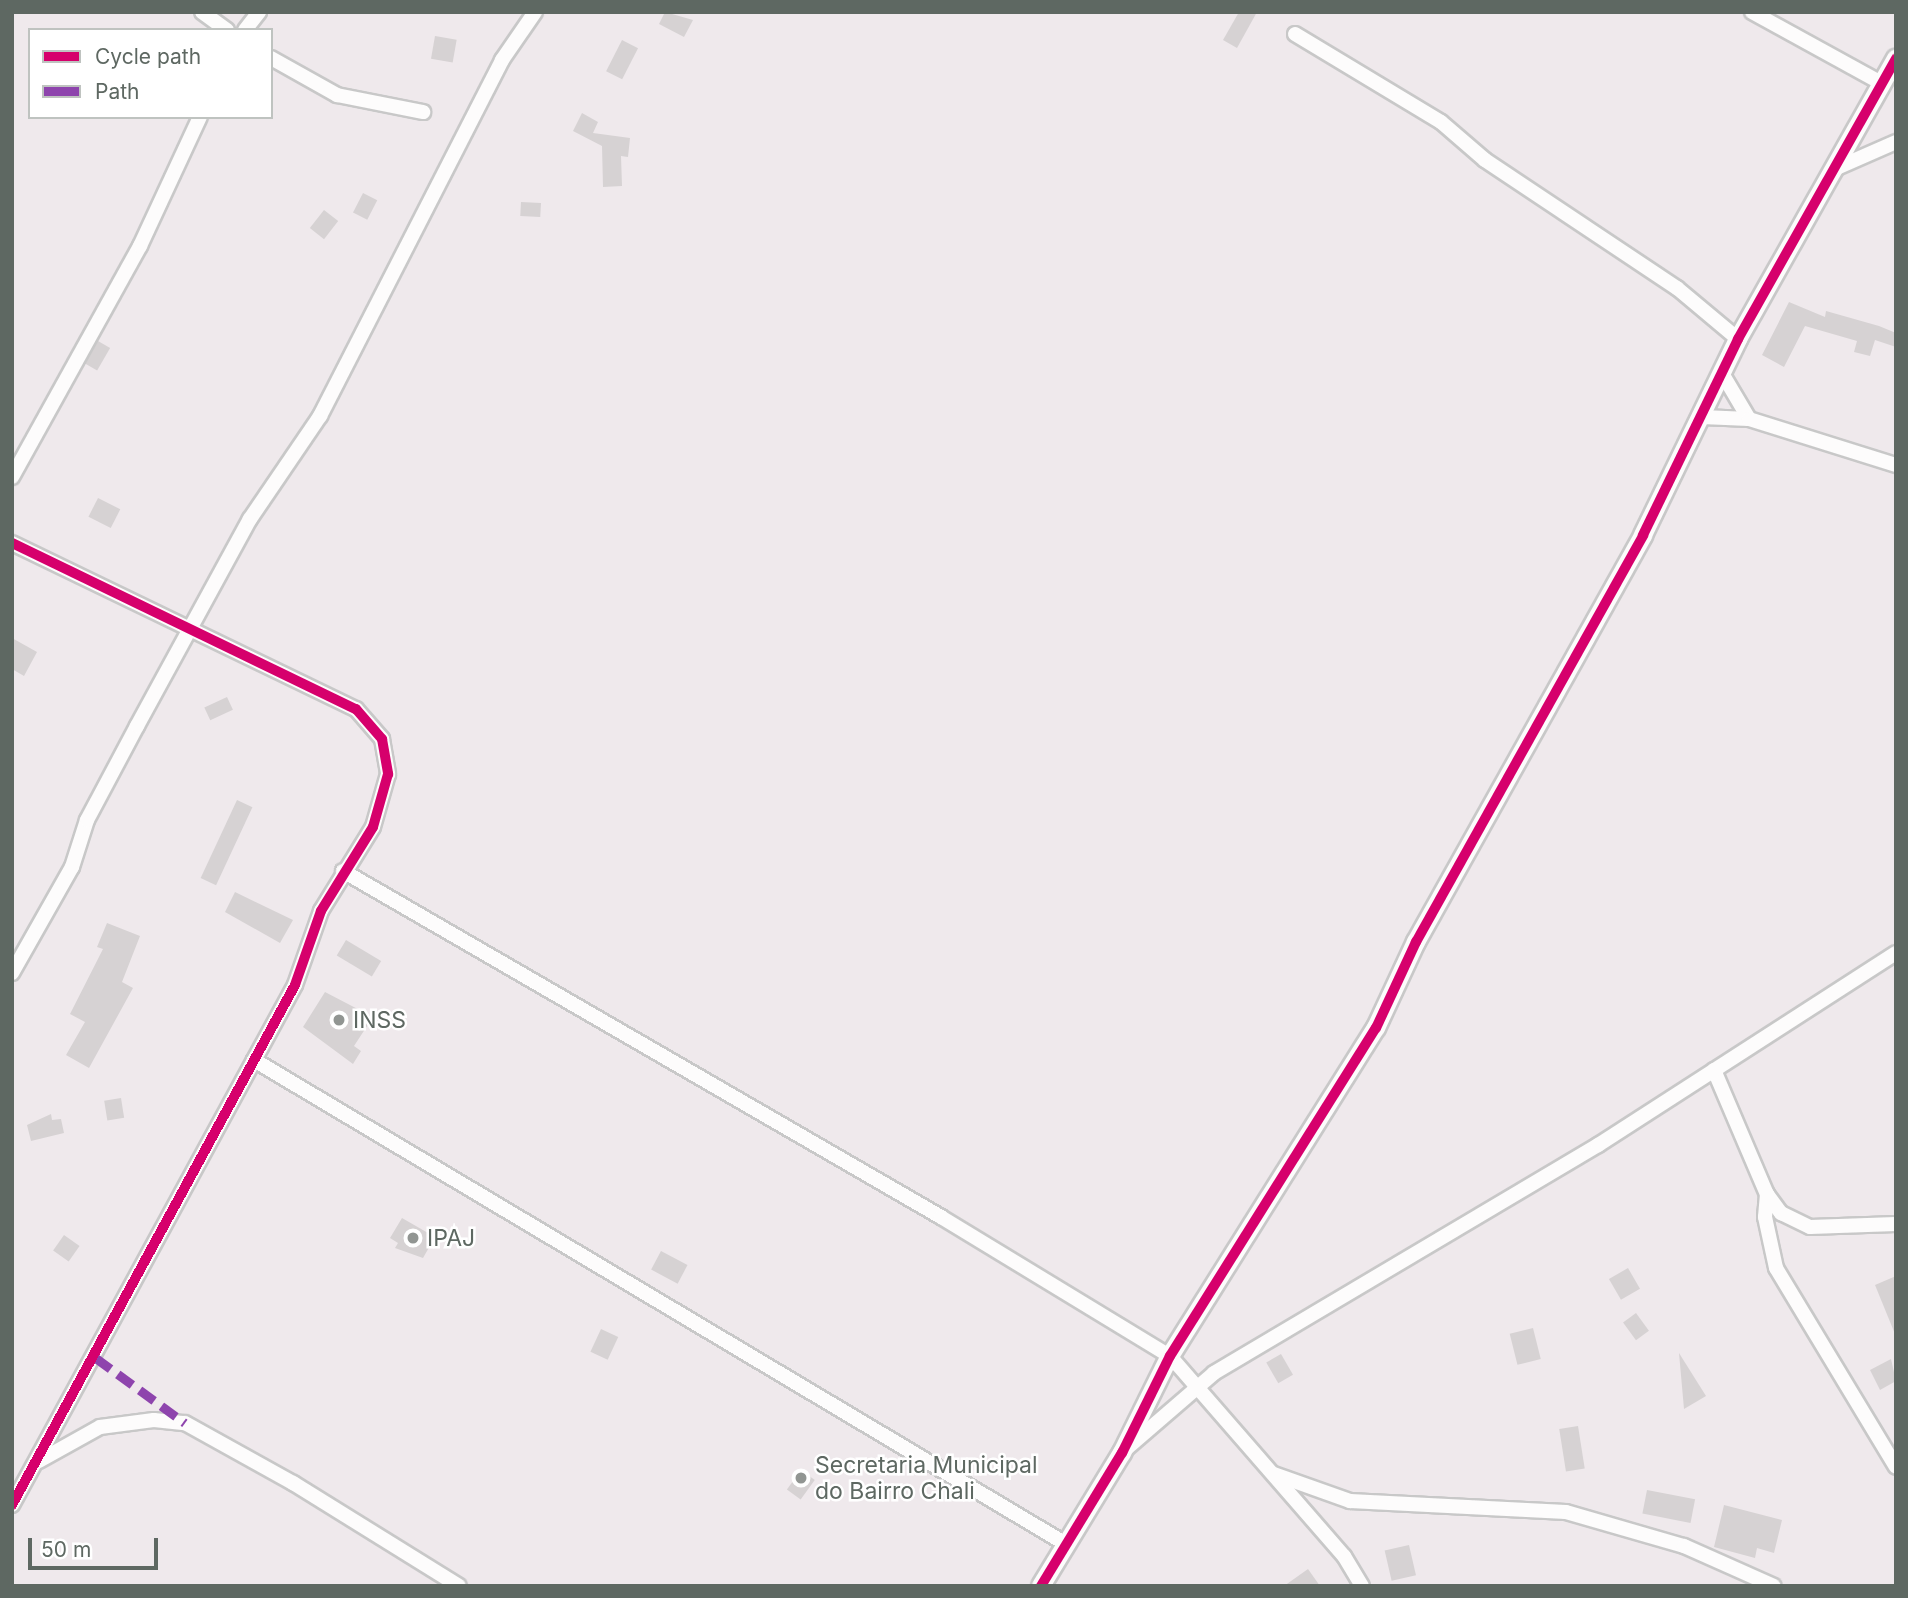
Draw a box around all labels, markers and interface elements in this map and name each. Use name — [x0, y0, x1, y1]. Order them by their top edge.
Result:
legend — [28, 28, 273, 119]
text: Cycle path — [95, 44, 201, 69]
text: Path — [95, 79, 140, 104]
place label: INSS — [353, 1006, 406, 1034]
marker: INSS — [331, 1012, 347, 1028]
place label: IPAJ — [427, 1224, 475, 1252]
marker: IPAJ — [405, 1230, 421, 1246]
place label: Secretaria Municipal do Bairro Chali — [815, 1451, 1038, 1505]
marker: Secretaria Municipal do Bairro Chali — [793, 1470, 809, 1486]
scale bar — [32, 1524, 161, 1568]
text: 50 m — [41, 1537, 91, 1562]

